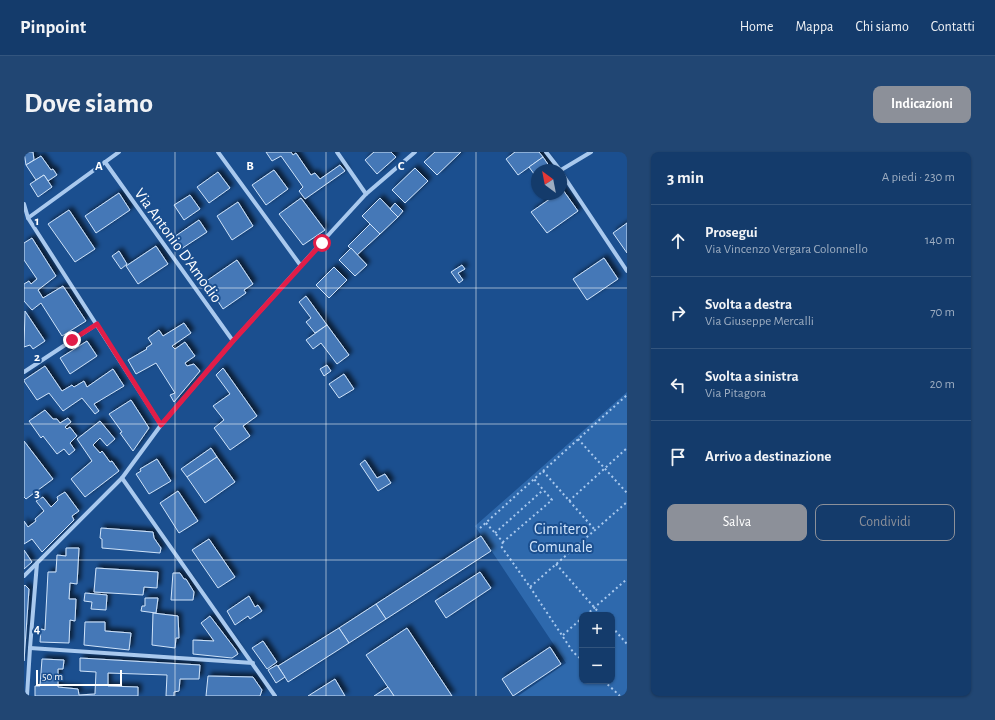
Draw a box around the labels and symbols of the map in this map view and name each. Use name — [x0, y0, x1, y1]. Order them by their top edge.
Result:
text: A — [95, 160, 103, 173]
text: B — [246, 160, 254, 173]
text: C — [398, 160, 405, 173]
north arrow — [531, 164, 567, 200]
street label: Via Antonio D'Amodio — [131, 185, 225, 306]
text: 1 — [35, 215, 39, 228]
route start — [313, 234, 331, 252]
route end — [63, 331, 81, 349]
text: 2 — [34, 351, 40, 364]
text: 3 — [34, 487, 40, 500]
park label: Cimitero Comunale — [529, 521, 593, 555]
text: 4 — [34, 623, 41, 636]
scale bar — [36, 668, 122, 687]

